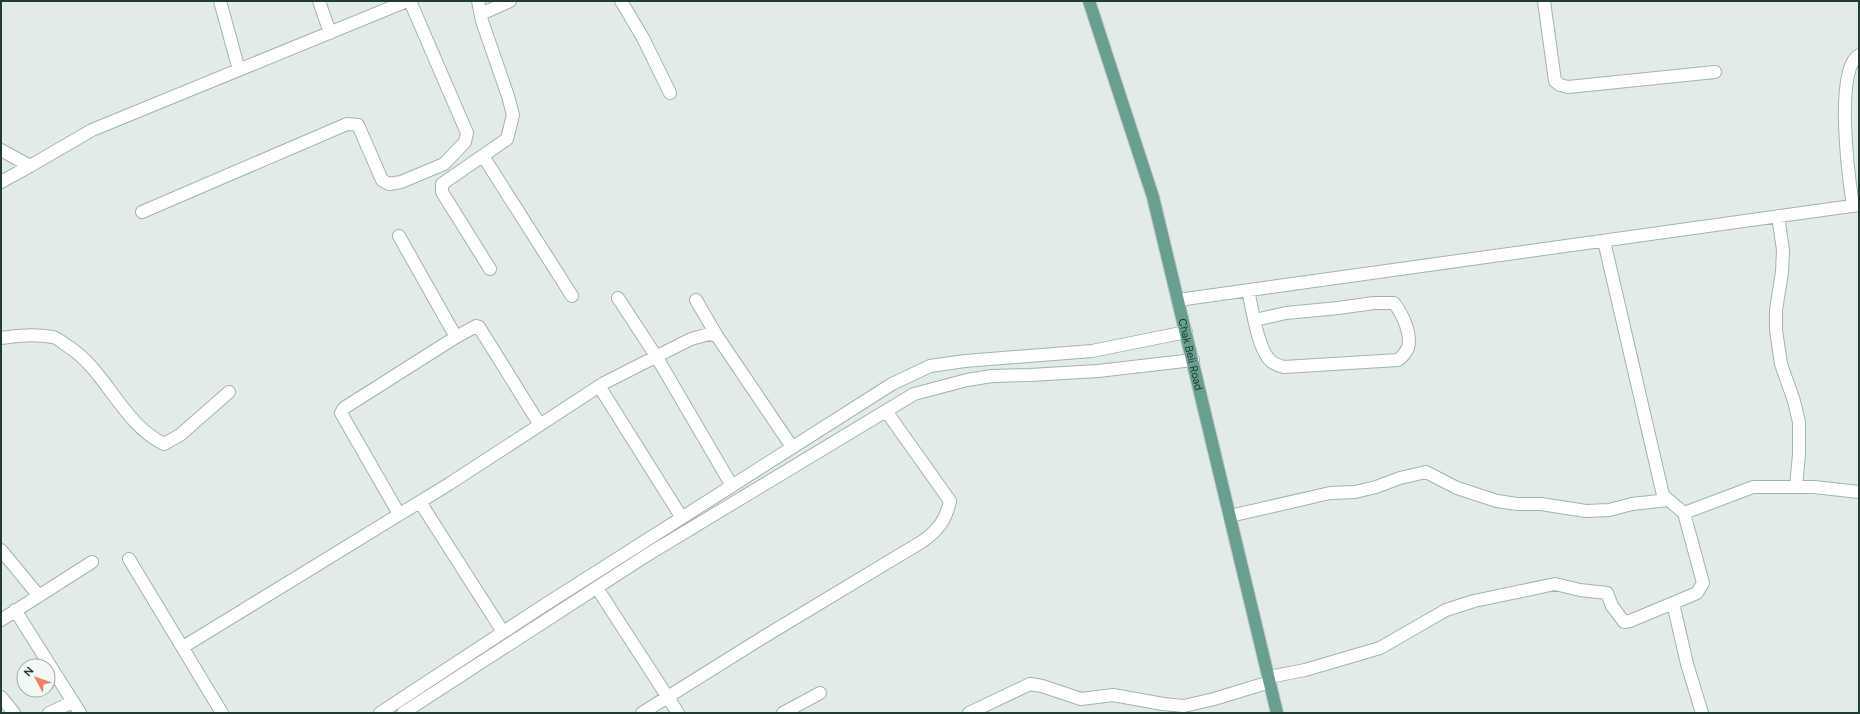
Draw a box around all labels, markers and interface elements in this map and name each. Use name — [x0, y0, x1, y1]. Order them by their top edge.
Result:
street label: Chak Beli Road — [1175, 317, 1205, 392]
north arrow — [16, 658, 56, 698]
text: N — [21, 664, 37, 679]

